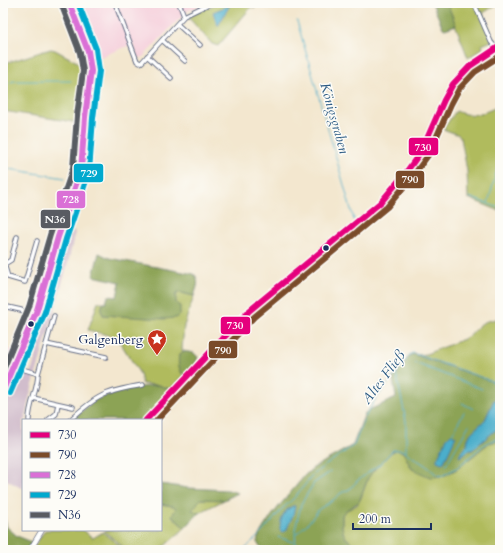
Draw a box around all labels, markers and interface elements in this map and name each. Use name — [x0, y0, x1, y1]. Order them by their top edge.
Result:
water label: Königsgraben — [315, 80, 354, 156]
line badge: 730 — [408, 137, 439, 156]
text: 730 — [415, 140, 432, 155]
line badge: 729 — [73, 163, 104, 183]
text: 729 — [81, 166, 98, 181]
line badge: 790 — [395, 170, 425, 189]
text: 790 — [402, 172, 419, 187]
line badge: 728 — [56, 190, 86, 209]
text: 728 — [63, 192, 79, 207]
line badge: N36 — [40, 209, 71, 229]
text: N36 — [45, 212, 66, 227]
unlabelled marker — [321, 243, 331, 253]
line badge: 730 — [220, 316, 251, 335]
text: 730 — [227, 318, 244, 333]
unlabelled marker — [26, 319, 36, 329]
place icon: Galgenberg — [146, 328, 168, 356]
place label: Galgenberg — [78, 331, 144, 349]
line badge: 790 — [208, 340, 238, 359]
text: 790 — [215, 343, 232, 358]
water label: Altes Fließ — [356, 346, 410, 409]
legend — [22, 419, 162, 531]
text: 730 — [58, 427, 76, 443]
text: 790 — [58, 447, 76, 463]
text: 728 — [58, 467, 76, 483]
text: 729 — [58, 487, 76, 503]
scale bar — [353, 505, 431, 531]
text: N36 — [58, 507, 81, 523]
text: 200 m — [359, 511, 392, 527]

